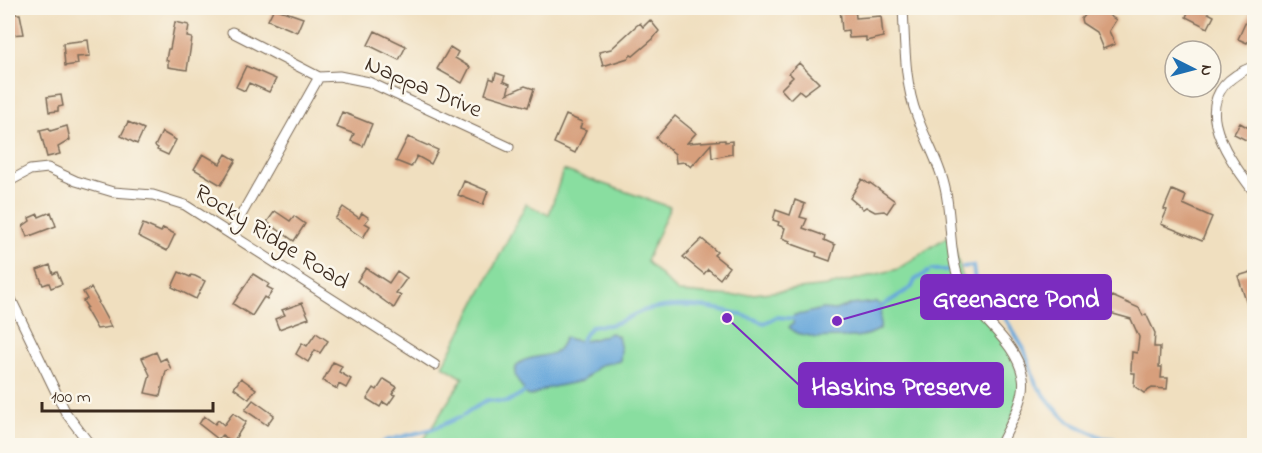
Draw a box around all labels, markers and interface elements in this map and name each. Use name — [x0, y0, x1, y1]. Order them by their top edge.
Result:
north arrow — [1163, 39, 1223, 99]
street label: Nappa Drive — [359, 48, 487, 128]
text: N — [1193, 64, 1218, 77]
street label: Rocky Ridge Road — [186, 176, 356, 301]
callout: Greenacre Pond — [921, 275, 1111, 319]
text: Greenacre Pond — [933, 282, 1100, 320]
callout: Haskins Preserve — [799, 363, 1003, 407]
text: Haskins Preserve — [811, 370, 992, 408]
scale bar — [42, 375, 213, 413]
text: 100 m — [51, 385, 91, 411]

